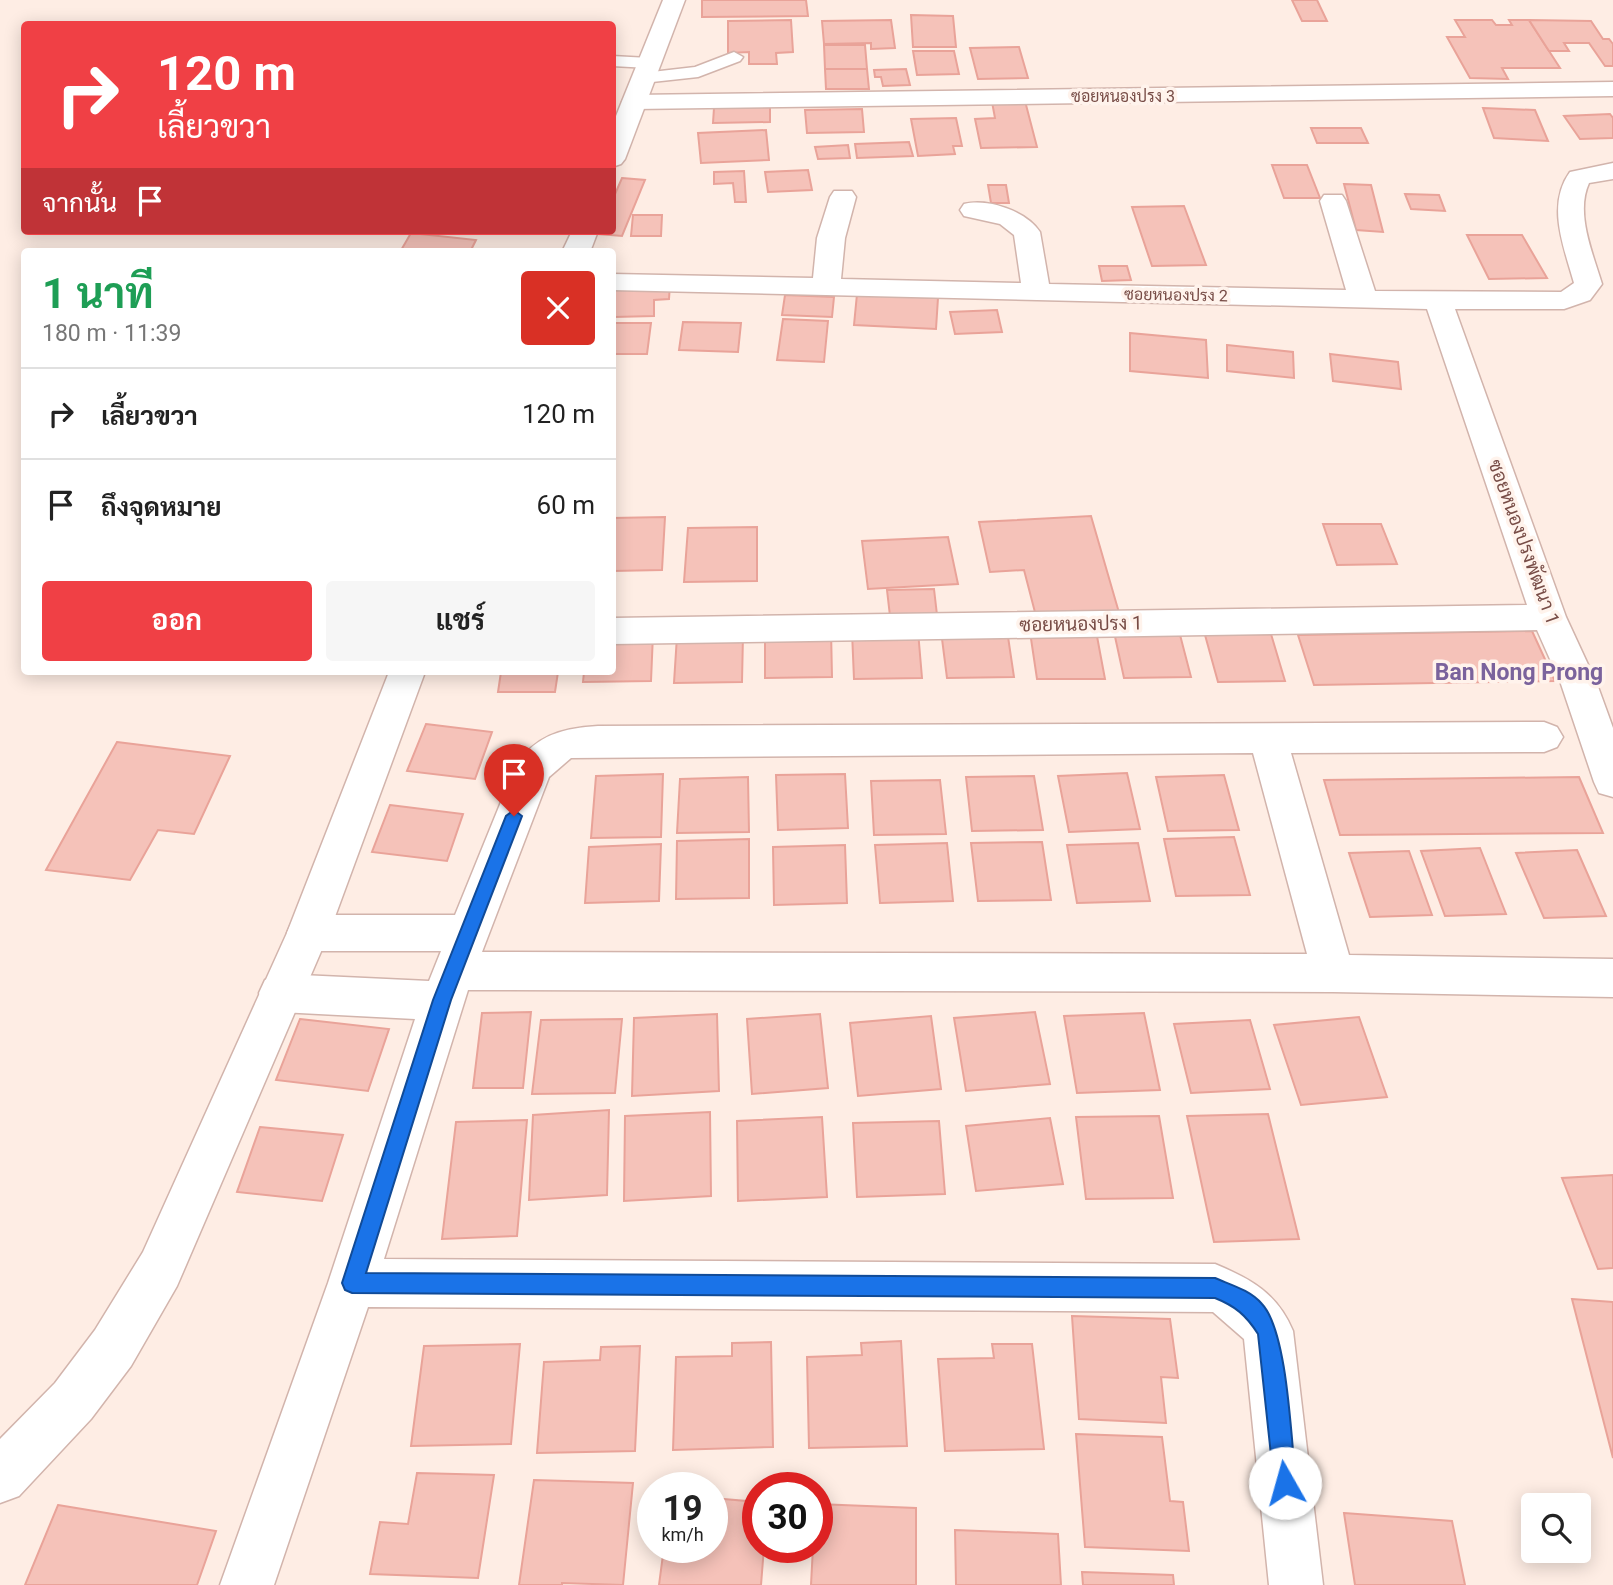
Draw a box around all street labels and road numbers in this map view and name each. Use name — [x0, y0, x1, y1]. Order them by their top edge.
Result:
street label: ซอยหนองปรง 3 — [1071, 87, 1175, 106]
street label: ซอยหนองปรง 2 — [1124, 285, 1228, 305]
street label: ซอยหนองปรงพัฒนา 1 — [1483, 456, 1565, 628]
street label: ซอยหนองปรง 1 — [1019, 611, 1143, 637]

